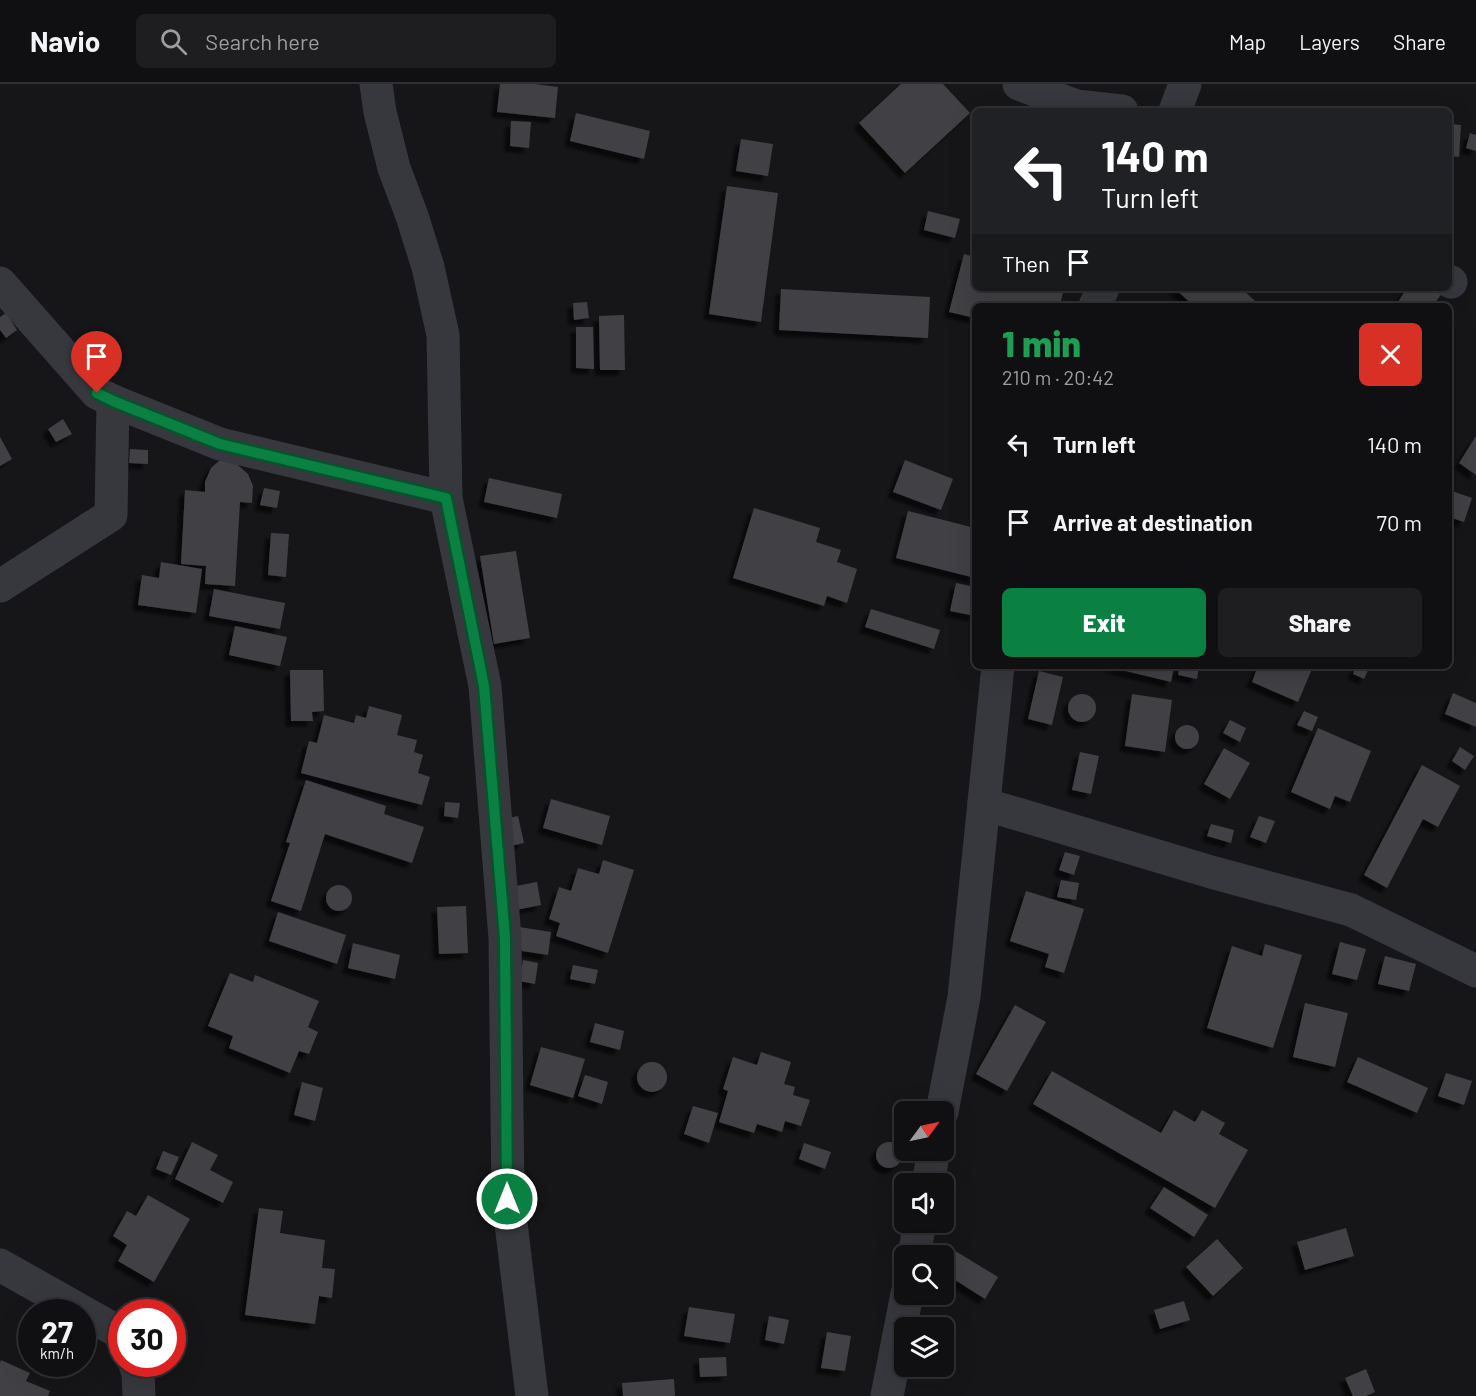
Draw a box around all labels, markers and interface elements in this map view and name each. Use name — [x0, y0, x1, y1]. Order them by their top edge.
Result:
search box — [136, 14, 556, 68]
text: Navio — [30, 24, 100, 58]
icon: search — [157, 25, 190, 58]
text: Search here — [205, 28, 320, 54]
text: Map — [1229, 29, 1266, 54]
text: Layers — [1299, 29, 1360, 54]
text: Share — [1393, 29, 1446, 54]
text: 140 m — [1101, 130, 1209, 180]
icon: left — [1002, 132, 1080, 210]
text: Turn left — [1101, 181, 1199, 213]
icon: arrive — [1062, 246, 1095, 279]
text: Then — [1002, 250, 1050, 276]
text: 1 min — [1002, 321, 1081, 364]
button: close — [1359, 323, 1422, 386]
pin — [71, 331, 122, 393]
icon: arrive — [80, 340, 113, 373]
text: 210 m · 20:42 — [1002, 365, 1114, 389]
icon: left — [1002, 428, 1035, 461]
text: Turn left — [1053, 431, 1136, 457]
text: 140 m — [1367, 431, 1422, 457]
icon: arrive — [1002, 506, 1035, 539]
text: Arrive at destination — [1053, 509, 1252, 535]
text: 70 m — [1377, 509, 1422, 535]
button: Exit — [1002, 588, 1206, 657]
button: Share — [1218, 588, 1422, 657]
north arrow — [894, 1101, 954, 1161]
map controls — [894, 1101, 954, 1377]
position arrow — [475, 1167, 539, 1231]
button: sound — [894, 1173, 954, 1233]
button: search — [894, 1245, 954, 1305]
speed limit sign: 30 — [108, 1299, 186, 1377]
text: 27 — [41, 1313, 73, 1349]
button: layers — [894, 1317, 954, 1377]
text: km/h — [40, 1344, 74, 1362]

